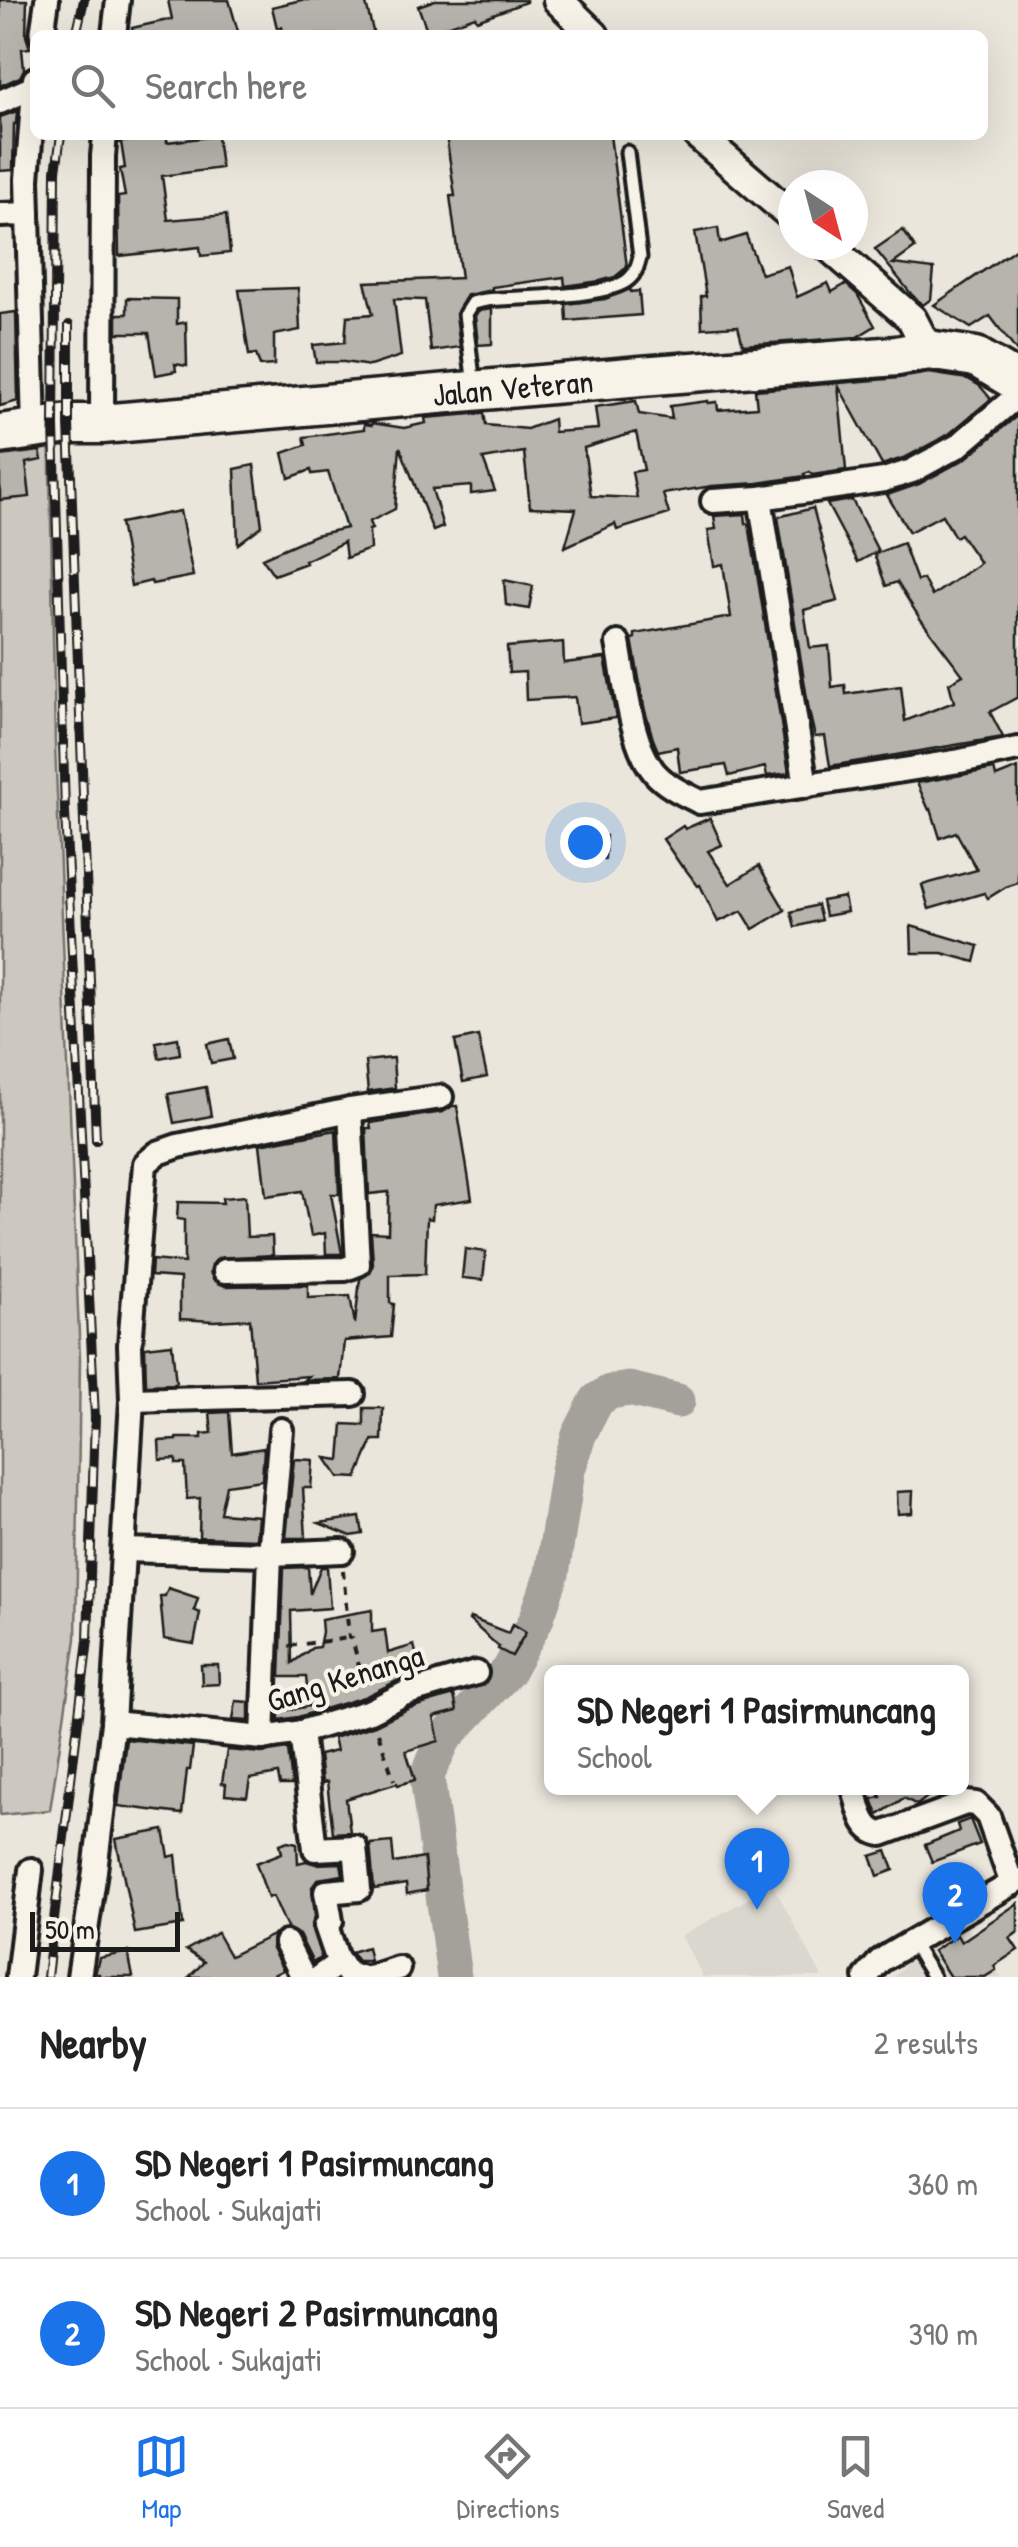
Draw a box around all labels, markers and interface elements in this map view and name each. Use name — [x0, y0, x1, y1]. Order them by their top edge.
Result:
search box — [30, 30, 988, 140]
icon: search — [65, 58, 120, 113]
text: Search here — [145, 59, 307, 111]
north arrow — [778, 170, 868, 260]
street label: Jalan Veteran — [431, 359, 595, 416]
your location — [560, 817, 611, 868]
street label: Gang Kenanga — [261, 1633, 428, 1722]
popup — [544, 1665, 969, 1795]
text: SD Negeri 1 Pasirmuncang — [577, 1683, 936, 1735]
text: School — [577, 1735, 652, 1778]
pin: 1 — [724, 1828, 790, 1910]
pin: 2 — [922, 1862, 988, 1944]
scale bar — [30, 1907, 180, 1952]
text: 50 m — [45, 1910, 95, 1948]
text: Nearby — [40, 2014, 147, 2071]
text: 2 results — [874, 2021, 978, 2064]
text: SD Negeri 1 Pasirmuncang — [135, 2136, 494, 2188]
text: 1 — [67, 2162, 78, 2205]
text: 360 m — [907, 2162, 978, 2205]
text: School · Sukajati — [135, 2188, 323, 2231]
text: SD Negeri 2 Pasirmuncang — [135, 2286, 498, 2338]
text: 2 — [65, 2312, 80, 2355]
text: 390 m — [908, 2312, 978, 2355]
text: School · Sukajati — [135, 2338, 323, 2381]
tab: Map — [134, 2429, 189, 2527]
tab: Directions — [456, 2429, 559, 2527]
tab: Saved — [827, 2429, 884, 2527]

